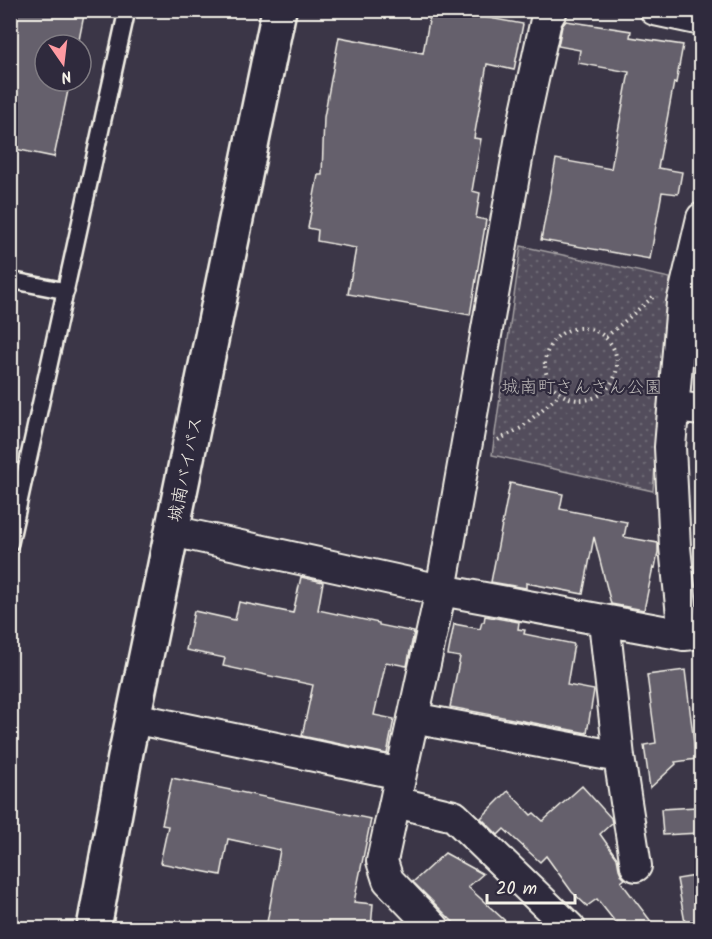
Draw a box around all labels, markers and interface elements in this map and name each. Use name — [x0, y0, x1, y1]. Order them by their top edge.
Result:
north arrow — [33, 33, 93, 93]
text: N — [58, 63, 74, 89]
park label: 城南町さんさん公園 — [502, 374, 662, 403]
street label: 城南バイパス — [161, 414, 212, 525]
scale bar — [487, 867, 576, 905]
text: 20 m — [496, 875, 537, 904]

